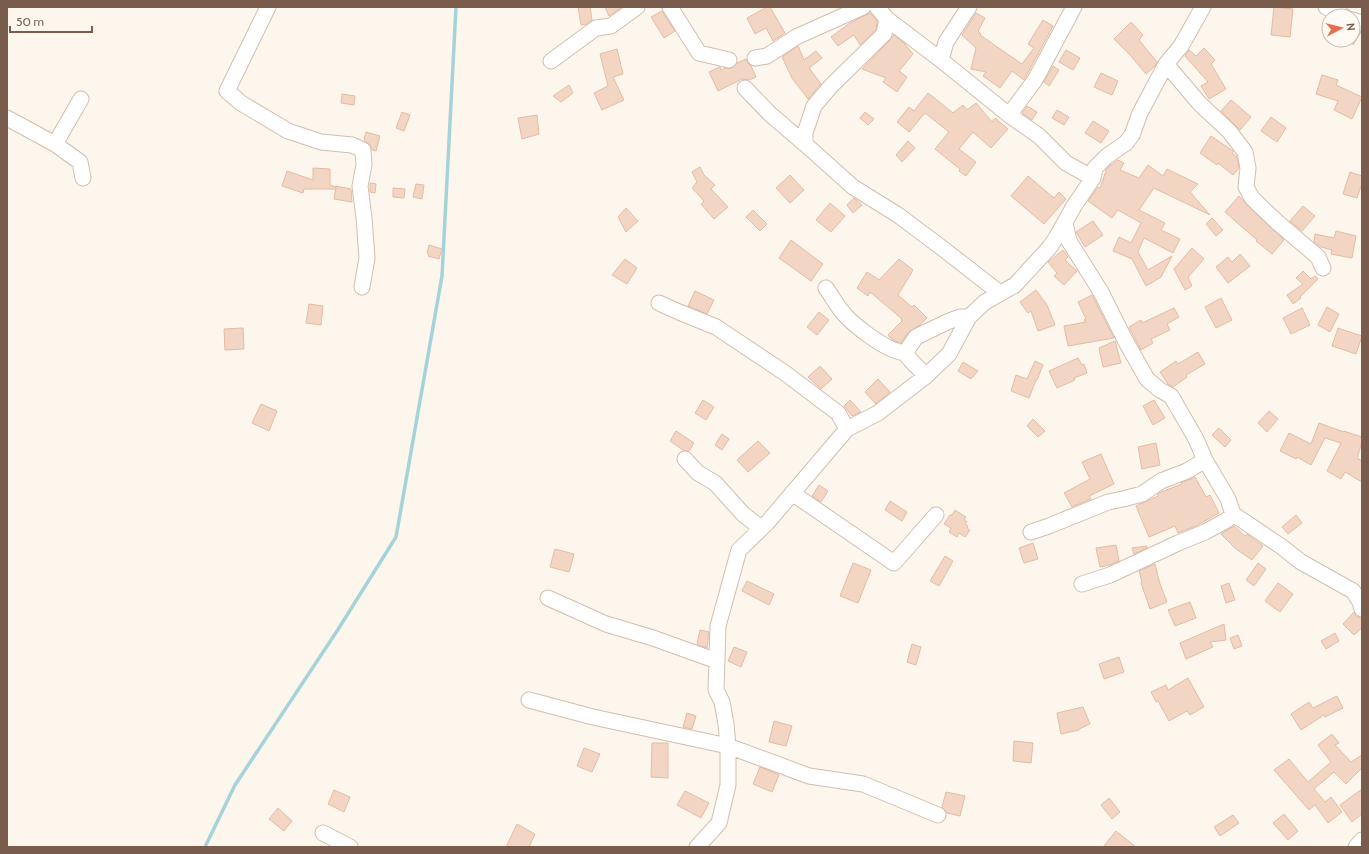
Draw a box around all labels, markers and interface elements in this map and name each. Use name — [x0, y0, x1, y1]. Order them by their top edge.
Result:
scale bar — [10, 8, 92, 34]
north arrow — [1321, 8, 1361, 48]
text: 50 m — [16, 14, 44, 29]
text: N — [1344, 22, 1358, 31]

